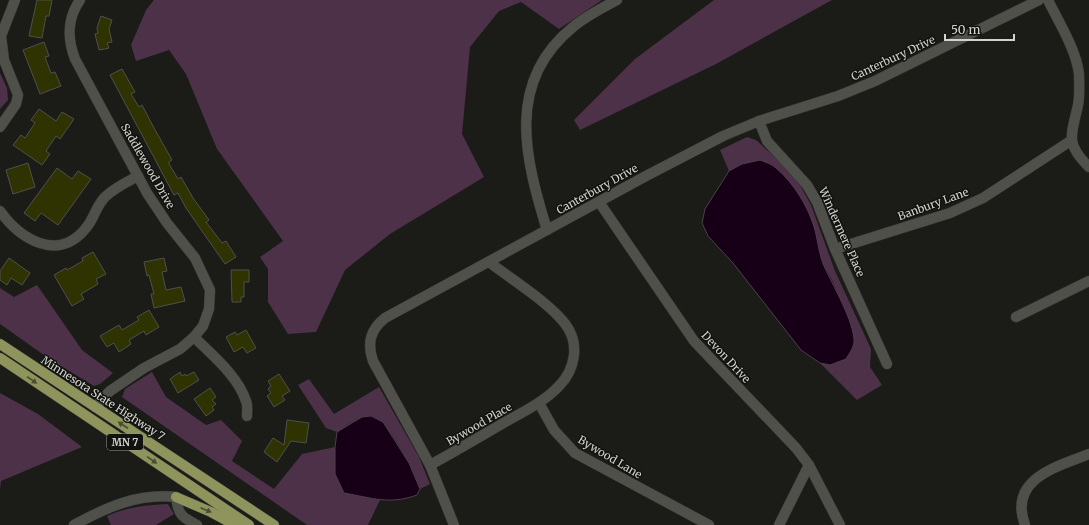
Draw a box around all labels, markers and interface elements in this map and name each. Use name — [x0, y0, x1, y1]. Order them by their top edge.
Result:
scale bar — [945, 16, 1014, 42]
text: 50 m — [951, 22, 980, 37]
street label: Canterbury Drive — [849, 32, 937, 84]
street label: Saddlewood Drive — [118, 121, 178, 211]
street label: Canterbury Drive — [554, 161, 640, 217]
street label: Windermere Place — [816, 184, 868, 279]
street label: Banbury Lane — [896, 185, 971, 223]
street label: Devon Drive — [699, 328, 754, 386]
street label: Minnesota State Highway 7 — [39, 353, 167, 443]
one-way arrow — [27, 376, 38, 384]
street label: Bywood Place — [444, 399, 515, 448]
one-way arrow — [117, 421, 128, 429]
street label: Bywood Lane — [575, 432, 645, 482]
road number: MN 7 — [107, 434, 143, 450]
one-way arrow — [146, 456, 158, 463]
one-way arrow — [201, 507, 212, 513]

